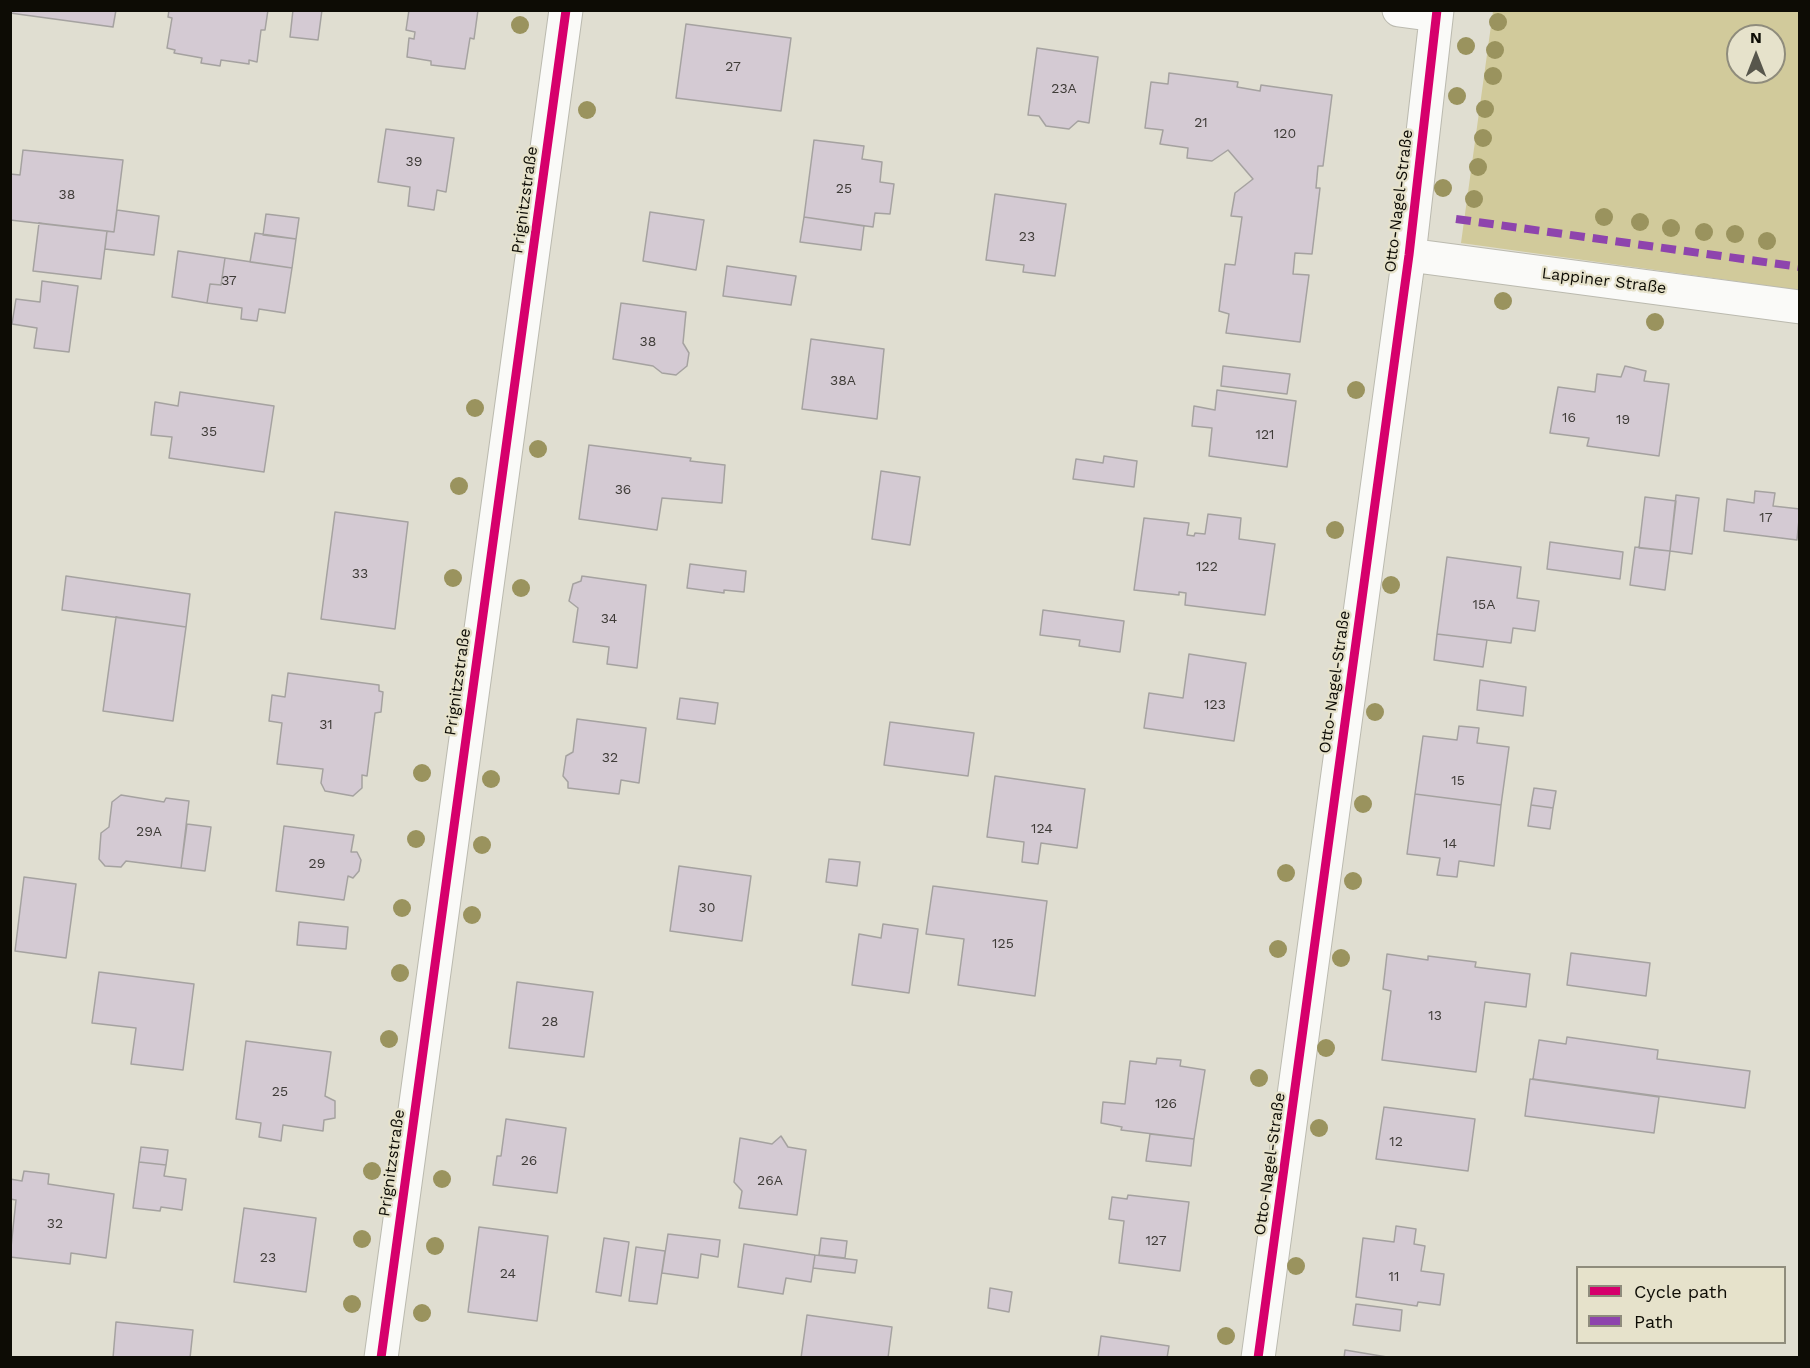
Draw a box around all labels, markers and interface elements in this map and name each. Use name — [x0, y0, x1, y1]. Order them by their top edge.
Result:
north arrow — [1726, 24, 1786, 84]
text: N — [1750, 28, 1762, 47]
house number: 27 — [725, 59, 741, 75]
house number: 23A — [1051, 81, 1077, 97]
house number: 21 — [1194, 115, 1208, 131]
house number: 120 — [1274, 126, 1296, 142]
street label: Otto-Nagel-Straße — [1381, 128, 1417, 274]
street label: Prignitzstraße — [508, 145, 542, 255]
house number: 39 — [406, 154, 422, 170]
house number: 25 — [836, 181, 852, 197]
house number: 38 — [59, 187, 75, 203]
house number: 23 — [1019, 229, 1035, 245]
street label: Lappiner Straße — [1541, 264, 1667, 298]
house number: 37 — [221, 273, 237, 289]
house number: 38 — [640, 334, 656, 350]
house number: 38A — [830, 373, 856, 389]
house number: 16 — [1562, 410, 1576, 426]
house number: 19 — [1616, 412, 1630, 428]
house number: 35 — [201, 424, 217, 440]
house number: 121 — [1255, 427, 1275, 443]
house number: 36 — [615, 482, 631, 498]
house number: 17 — [1759, 510, 1773, 526]
house number: 122 — [1196, 559, 1218, 575]
house number: 33 — [352, 566, 368, 582]
house number: 15A — [1473, 597, 1495, 613]
street label: Otto-Nagel-Straße — [1315, 609, 1355, 755]
house number: 34 — [601, 611, 617, 627]
street label: Prignitzstraße — [441, 627, 475, 737]
house number: 123 — [1204, 697, 1226, 713]
house number: 31 — [319, 717, 333, 733]
house number: 32 — [602, 750, 618, 766]
house number: 15 — [1451, 773, 1465, 789]
house number: 124 — [1031, 821, 1053, 837]
house number: 29A — [136, 824, 162, 840]
house number: 14 — [1443, 836, 1457, 852]
house number: 29 — [309, 856, 325, 872]
house number: 30 — [699, 900, 715, 916]
house number: 125 — [992, 936, 1014, 952]
house number: 13 — [1428, 1008, 1442, 1024]
house number: 28 — [542, 1014, 558, 1030]
house number: 25 — [272, 1084, 288, 1100]
street label: Otto-Nagel-Straße — [1250, 1091, 1290, 1237]
house number: 126 — [1155, 1096, 1177, 1112]
street label: Prignitzstraße — [375, 1108, 409, 1218]
house number: 12 — [1389, 1134, 1403, 1150]
house number: 26 — [521, 1153, 537, 1169]
house number: 26A — [757, 1173, 783, 1189]
house number: 32 — [47, 1216, 63, 1232]
house number: 127 — [1145, 1233, 1167, 1249]
house number: 23 — [260, 1250, 276, 1266]
house number: 24 — [500, 1266, 516, 1282]
legend — [1576, 1266, 1786, 1344]
house number: 11 — [1389, 1269, 1399, 1285]
text: Cycle path — [1634, 1281, 1728, 1302]
text: Path — [1634, 1311, 1674, 1332]

